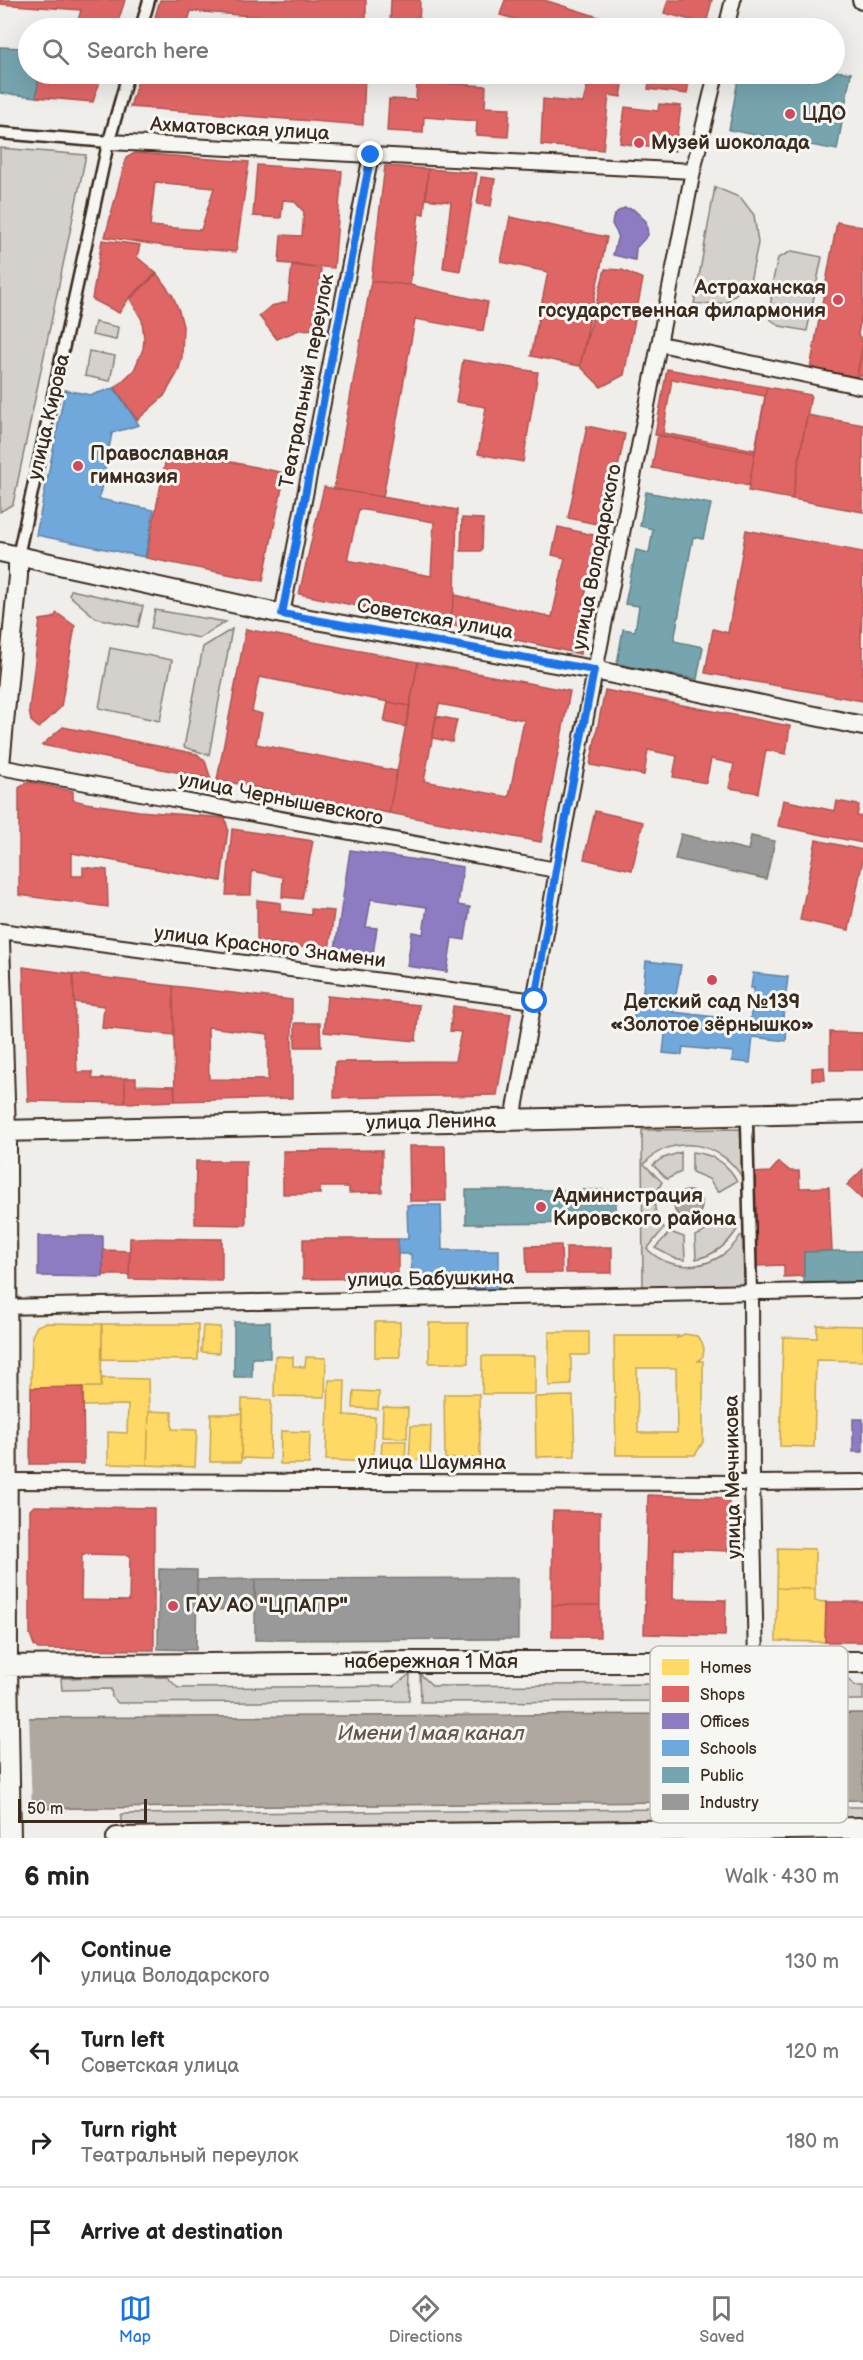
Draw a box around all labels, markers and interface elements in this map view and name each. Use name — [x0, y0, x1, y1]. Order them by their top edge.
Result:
search box — [18, 18, 845, 84]
icon: search — [39, 35, 72, 68]
text: Search here — [87, 38, 209, 65]
place label: ЦДО — [802, 102, 847, 126]
marker: ЦДО — [783, 107, 797, 121]
street label: Ахматовская улица — [149, 112, 331, 146]
place label: Музей шоколада — [651, 131, 810, 155]
marker: Музей шоколада — [632, 136, 646, 150]
route end — [357, 141, 383, 167]
street label: Театральный переулок — [274, 272, 340, 490]
place label: Астраханская государственная филармония — [538, 276, 826, 323]
marker: Астраханская государственная филармония — [831, 293, 845, 307]
street label: улица Кирова — [23, 351, 75, 482]
place label: Православная гимназия — [90, 442, 229, 489]
marker: Православная гимназия — [71, 459, 85, 473]
street label: улица Володарского — [567, 462, 627, 652]
street label: Советская улица — [355, 593, 515, 645]
street label: улица Чернышевского — [177, 767, 385, 831]
street label: улица Красного Знамени — [153, 921, 387, 973]
marker: Детский сад №139 «Золотое зёрнышко» — [705, 973, 719, 987]
route start — [521, 987, 547, 1013]
place label: Детский сад №139 «Золотое зёрнышко» — [610, 990, 814, 1037]
street label: улица Ленина — [366, 1109, 496, 1135]
place label: Администрация Кировского района — [552, 1184, 736, 1231]
marker: Администрация Кировского района — [534, 1200, 548, 1214]
street label: улица Бабушкина — [347, 1266, 515, 1292]
street label: улица Мечникова — [720, 1394, 746, 1559]
street label: улица Шаумяна — [358, 1451, 506, 1475]
place label: ГАУ АО "ЦПАПР" — [185, 1594, 348, 1618]
marker: ГАУ АО "ЦПАПР" — [166, 1599, 180, 1613]
legend — [650, 1646, 848, 1823]
street label: набережная 1 Мая — [344, 1650, 518, 1674]
text: Homes — [700, 1659, 752, 1678]
text: Shops — [700, 1686, 745, 1705]
text: Offices — [700, 1713, 750, 1732]
water label: Имени 1 мая канал — [337, 1721, 525, 1746]
text: Schools — [700, 1740, 757, 1759]
text: Public — [700, 1767, 744, 1786]
text: Industry — [700, 1794, 759, 1813]
scale bar — [18, 1796, 147, 1824]
text: 50 m — [27, 1800, 63, 1819]
text: 6 min — [24, 1862, 90, 1893]
text: Walk · 430 m — [725, 1865, 839, 1889]
text: Continue — [81, 1937, 171, 1964]
icon: ahead — [24, 1946, 57, 1979]
text: 130 m — [785, 1950, 839, 1974]
text: улица Володарского — [81, 1964, 270, 1988]
text: Turn left — [81, 2027, 165, 2054]
icon: left — [24, 2036, 57, 2069]
text: 120 m — [786, 2040, 839, 2064]
text: Советская улица — [81, 2054, 239, 2078]
text: Turn right — [81, 2117, 177, 2144]
icon: right — [24, 2126, 57, 2159]
text: 180 m — [786, 2130, 839, 2154]
text: Театральный переулок — [81, 2144, 299, 2168]
icon: arrive — [24, 2216, 57, 2249]
text: Arrive at destination — [81, 2219, 283, 2246]
tab: Map — [119, 2292, 152, 2347]
tab: Directions — [389, 2292, 462, 2347]
tab: Saved — [699, 2292, 744, 2347]

